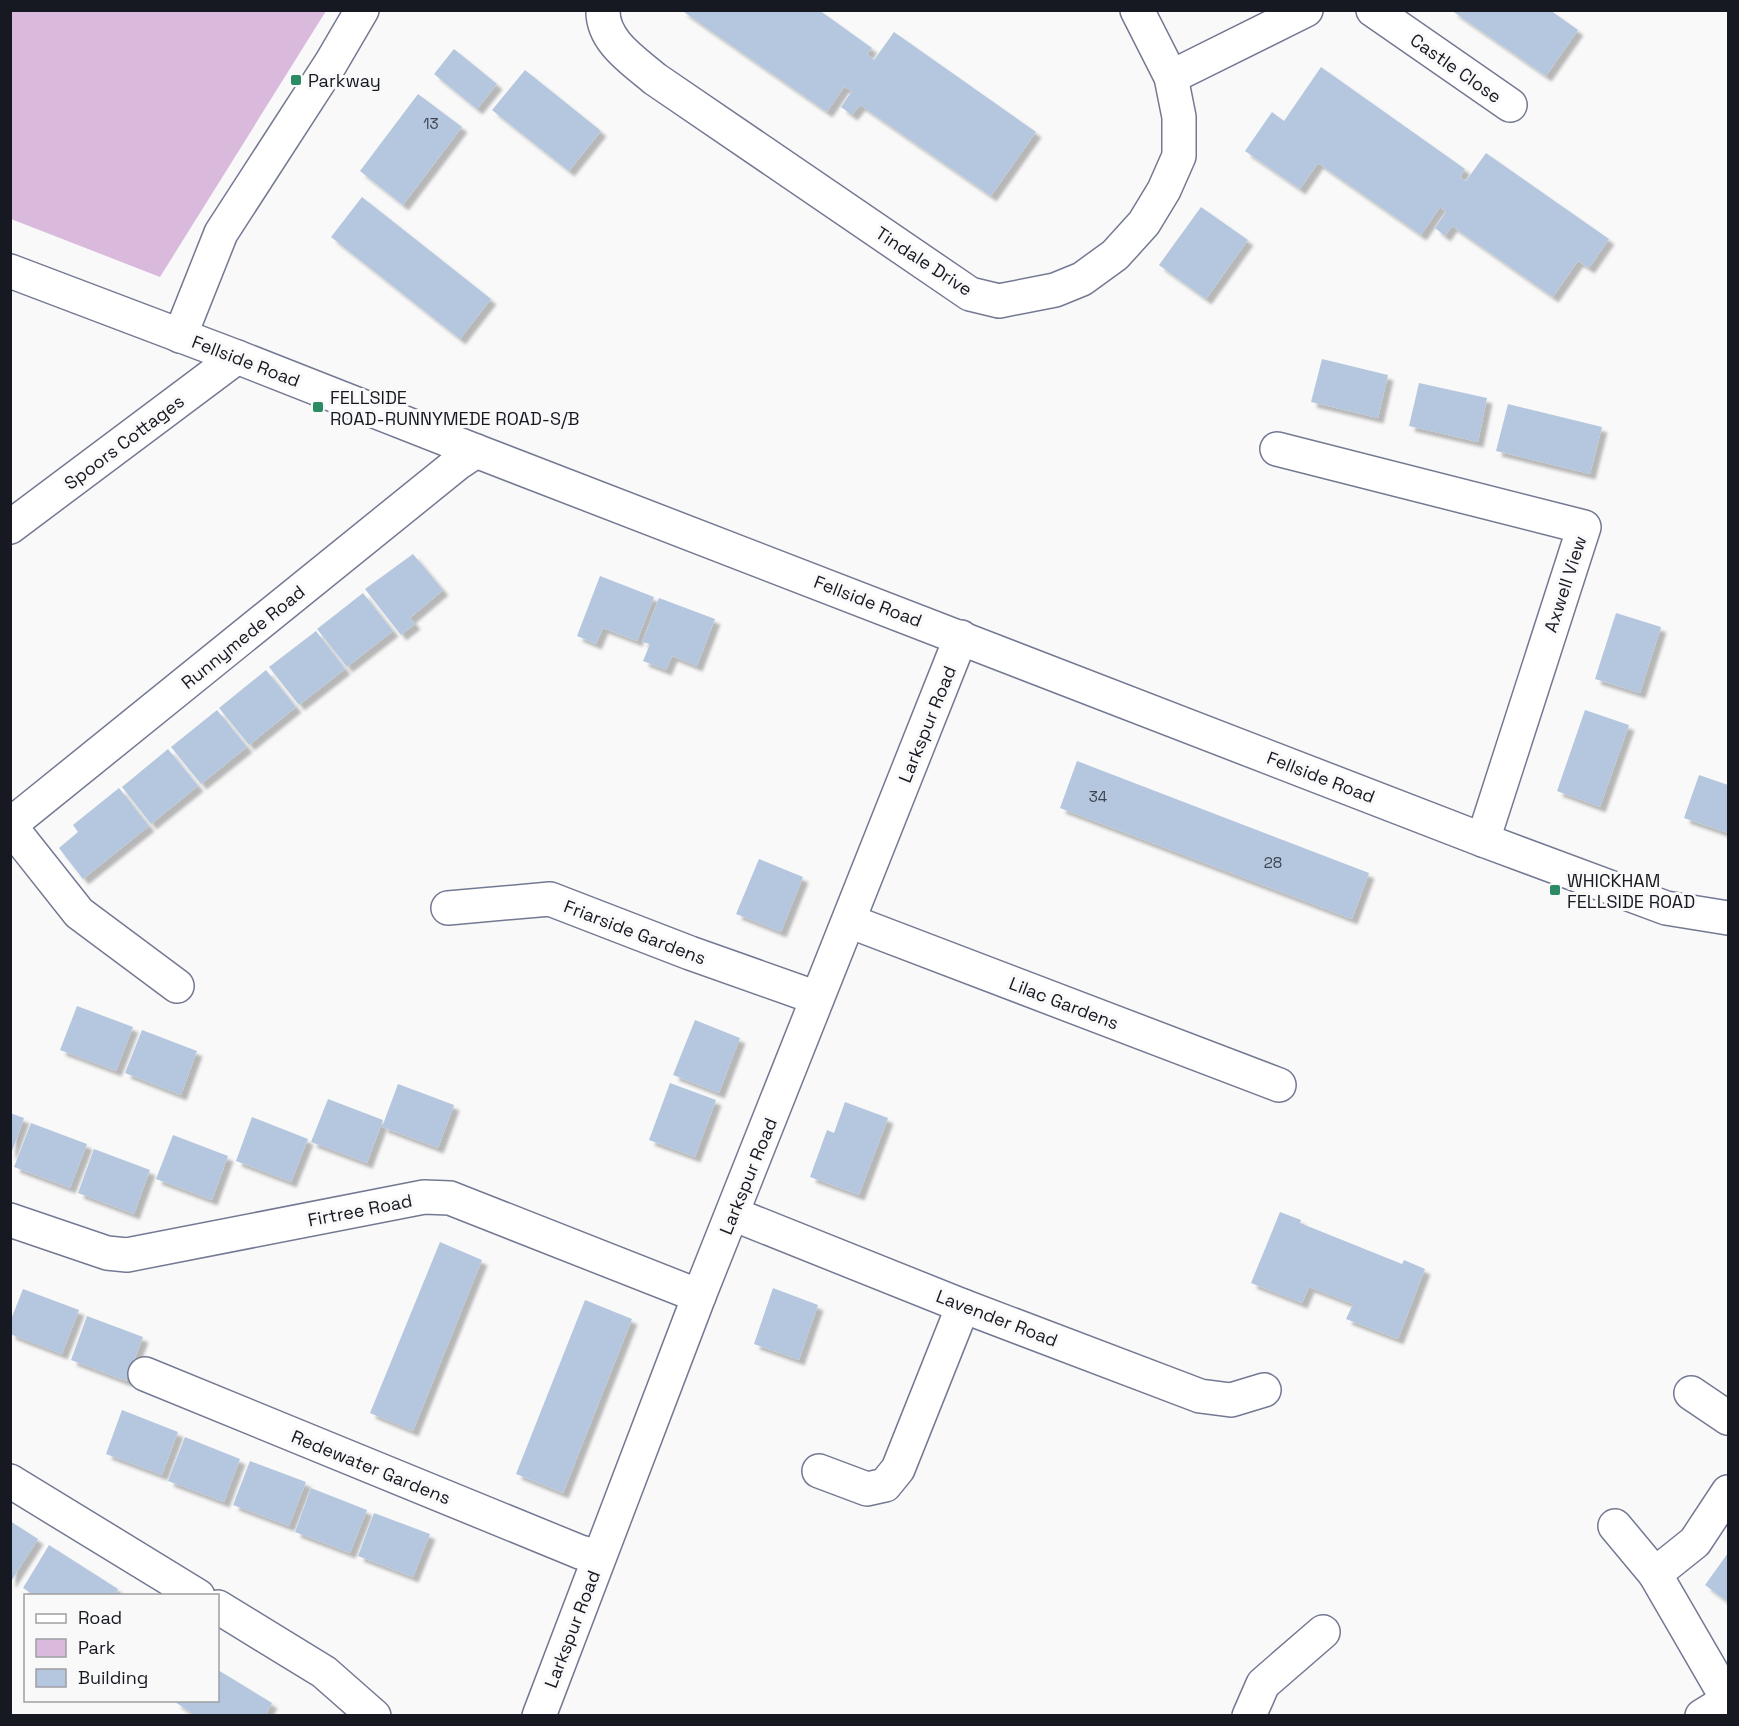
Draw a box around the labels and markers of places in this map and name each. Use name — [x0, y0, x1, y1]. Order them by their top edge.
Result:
place label: Parkway — [308, 69, 381, 92]
marker: Parkway — [289, 73, 303, 87]
place label: FELLSIDE ROAD-RUNNYMEDE ROAD-S/B — [330, 386, 579, 430]
marker: FELLSIDE ROAD-RUNNYMEDE ROAD-S/B — [311, 400, 325, 414]
place label: WHICKHAM FELLSIDE ROAD — [1567, 869, 1695, 913]
marker: WHICKHAM FELLSIDE ROAD — [1548, 883, 1562, 897]

